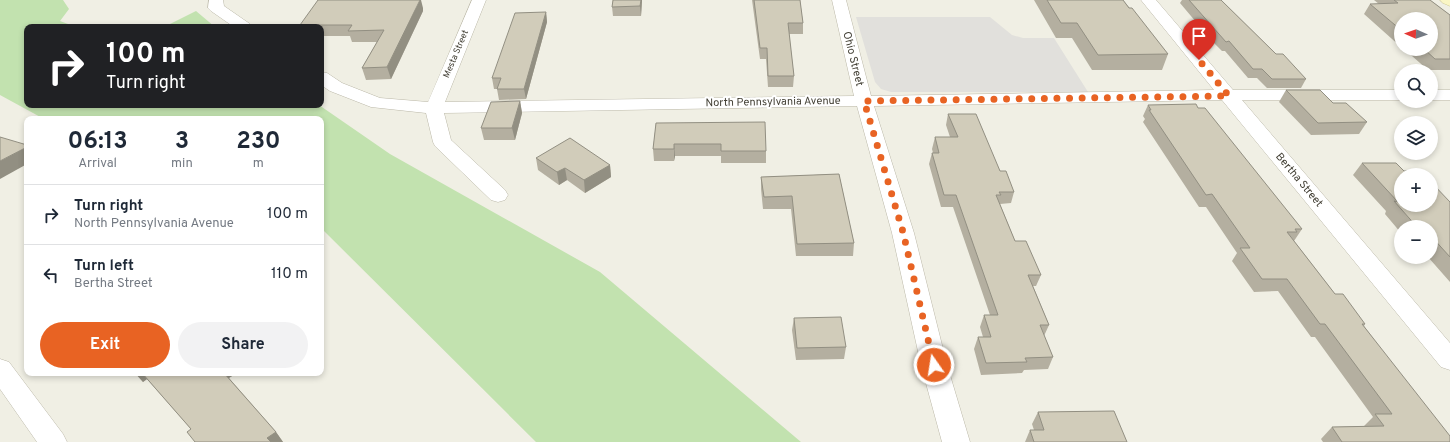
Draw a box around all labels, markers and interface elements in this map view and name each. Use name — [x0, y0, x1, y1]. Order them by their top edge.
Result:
north arrow — [1394, 12, 1438, 56]
map controls — [1394, 12, 1438, 264]
pin — [1182, 19, 1216, 60]
icon: arrive — [1188, 25, 1210, 47]
street label: Mesta Street — [441, 28, 471, 80]
street label: Ohio Street — [839, 30, 867, 88]
text: 100 m — [106, 37, 186, 73]
icon: right — [40, 40, 92, 92]
button: search — [1394, 64, 1438, 108]
text: Turn right — [106, 72, 186, 95]
street label: North Pennsylvania Avenue — [705, 94, 841, 110]
button: layers — [1394, 116, 1438, 160]
text: 06:13 — [67, 127, 128, 157]
text: 3 — [175, 127, 189, 157]
text: 230 — [236, 127, 281, 157]
street label: Bertha Street — [1272, 150, 1326, 210]
text: Arrival — [78, 156, 117, 172]
text: min — [171, 156, 193, 172]
text: m — [253, 156, 264, 172]
button: + — [1394, 168, 1438, 212]
text: Turn right — [74, 197, 143, 216]
icon: right — [40, 204, 62, 226]
text: 100 m — [267, 205, 308, 224]
text: North Pennsylvania Avenue — [74, 216, 234, 232]
button: − — [1394, 220, 1438, 264]
text: Turn left — [74, 257, 134, 276]
icon: left — [40, 264, 62, 286]
text: 110 m — [271, 265, 308, 284]
text: Bertha Street — [74, 276, 153, 292]
button: Exit — [40, 322, 170, 368]
button: Share — [178, 322, 308, 368]
position arrow — [913, 344, 955, 386]

